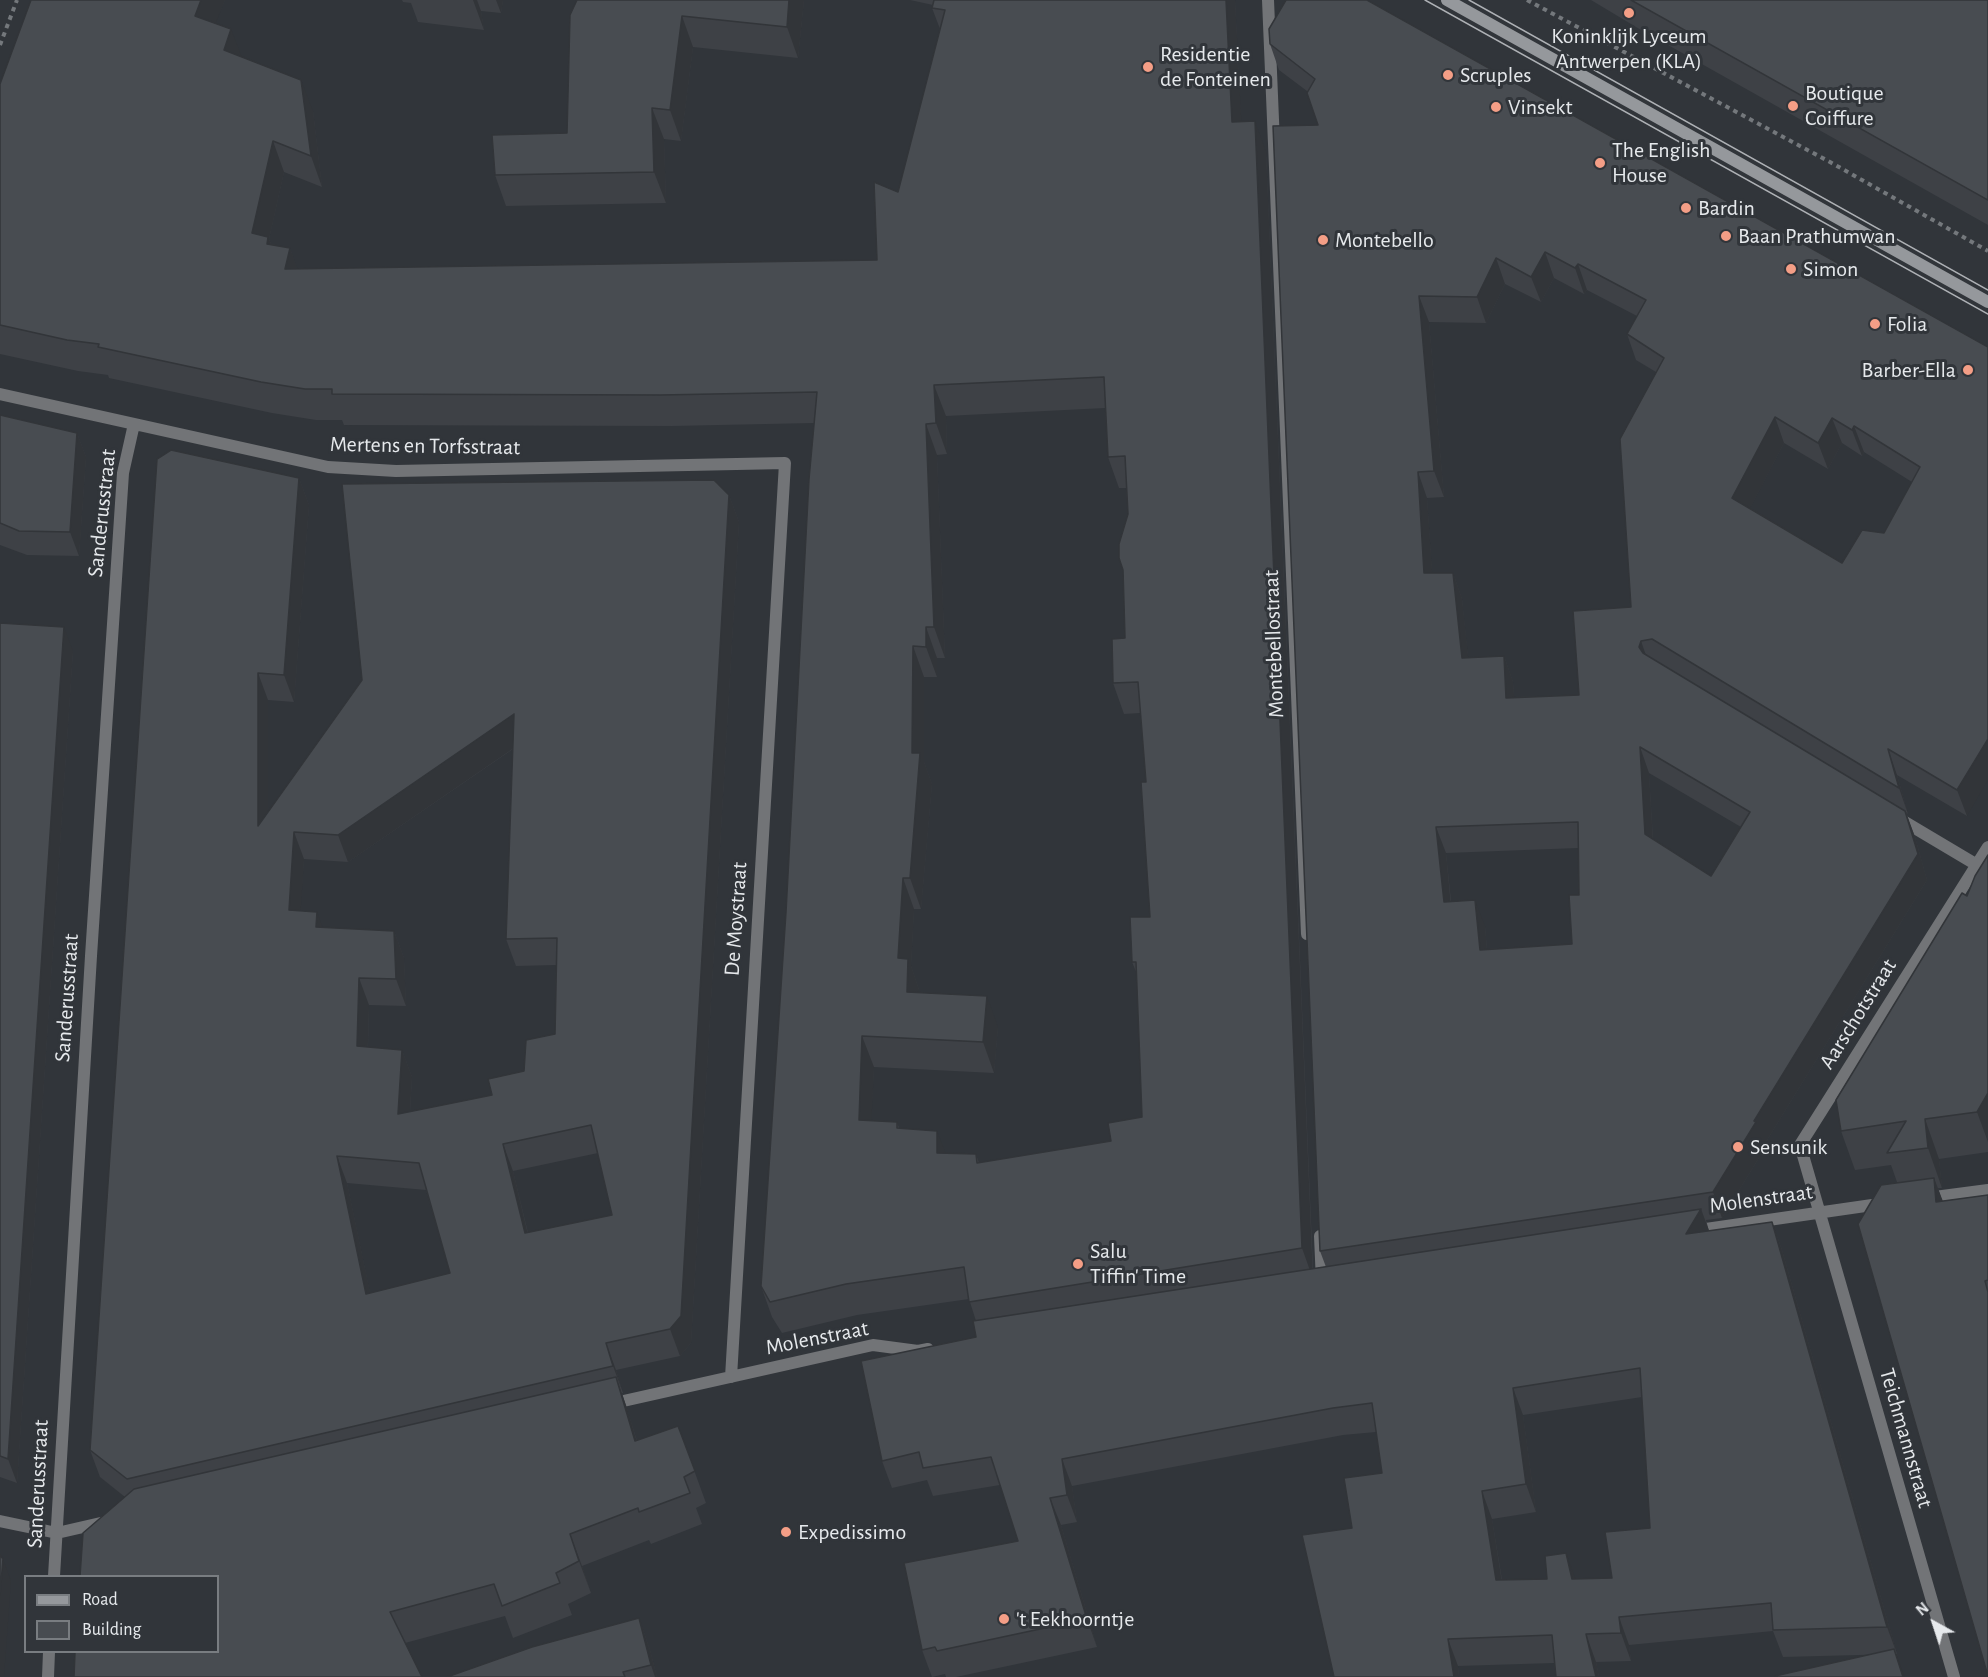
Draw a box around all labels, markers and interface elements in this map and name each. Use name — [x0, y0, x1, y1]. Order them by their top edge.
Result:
marker: Koninklijk Lyceum Antwerpen (KLA) — [1622, 6, 1636, 20]
place label: Koninklijk Lyceum Antwerpen (KLA) — [1551, 23, 1707, 74]
place label: Residentie de Fonteinen — [1160, 41, 1271, 92]
marker: Residentie de Fonteinen — [1141, 60, 1155, 74]
place label: Scruples — [1460, 62, 1531, 88]
marker: Scruples — [1441, 68, 1455, 82]
place label: Boutique Coiffure — [1805, 80, 1884, 132]
place label: Vinsekt — [1508, 94, 1572, 120]
marker: Boutique Coiffure — [1786, 99, 1800, 113]
marker: Vinsekt — [1489, 100, 1503, 114]
place label: The English House — [1612, 137, 1711, 188]
marker: The English House — [1593, 156, 1607, 170]
place label: Bardin — [1698, 195, 1755, 221]
marker: Bardin — [1679, 201, 1693, 215]
place label: Baan Prathumwan — [1738, 223, 1895, 249]
place label: Montebello — [1335, 227, 1434, 253]
marker: Baan Prathumwan — [1719, 229, 1733, 243]
marker: Montebello — [1316, 233, 1330, 247]
place label: Simon — [1803, 256, 1858, 282]
marker: Simon — [1784, 262, 1798, 276]
place label: Folia — [1887, 311, 1927, 337]
marker: Folia — [1868, 317, 1882, 331]
place label: Barber-Ella — [1862, 357, 1956, 383]
marker: Barber-Ella — [1961, 363, 1975, 377]
street label: Mertens en Torfsstraat — [330, 431, 520, 461]
street label: Sanderusstraat — [82, 448, 122, 578]
street label: Montebellostraat — [1258, 569, 1290, 719]
street label: De Moystraat — [719, 861, 753, 977]
street label: Sanderusstraat — [49, 933, 85, 1063]
street label: Aarschotstraat — [1814, 954, 1902, 1074]
place label: Sensunik — [1750, 1134, 1827, 1160]
marker: Sensunik — [1731, 1140, 1745, 1154]
street label: Molenstraat — [1708, 1179, 1814, 1219]
place label: Salu Tiffin' Time — [1090, 1238, 1186, 1290]
marker: Salu Tiffin' Time — [1071, 1257, 1085, 1271]
street label: Molenstraat — [763, 1315, 871, 1361]
street label: Teichmannstraat — [1873, 1365, 1939, 1511]
street label: Sanderusstraat — [21, 1419, 55, 1549]
place label: Expedissimo — [798, 1519, 906, 1545]
marker: Expedissimo — [779, 1525, 793, 1539]
legend — [24, 1575, 219, 1653]
text: Road — [82, 1591, 118, 1609]
north arrow — [1904, 1593, 1964, 1653]
text: N — [1913, 1600, 1932, 1619]
place label: 't Eekhoorntje — [1016, 1606, 1134, 1632]
marker: 't Eekhoorntje — [997, 1612, 1011, 1626]
text: Building — [82, 1621, 141, 1639]

